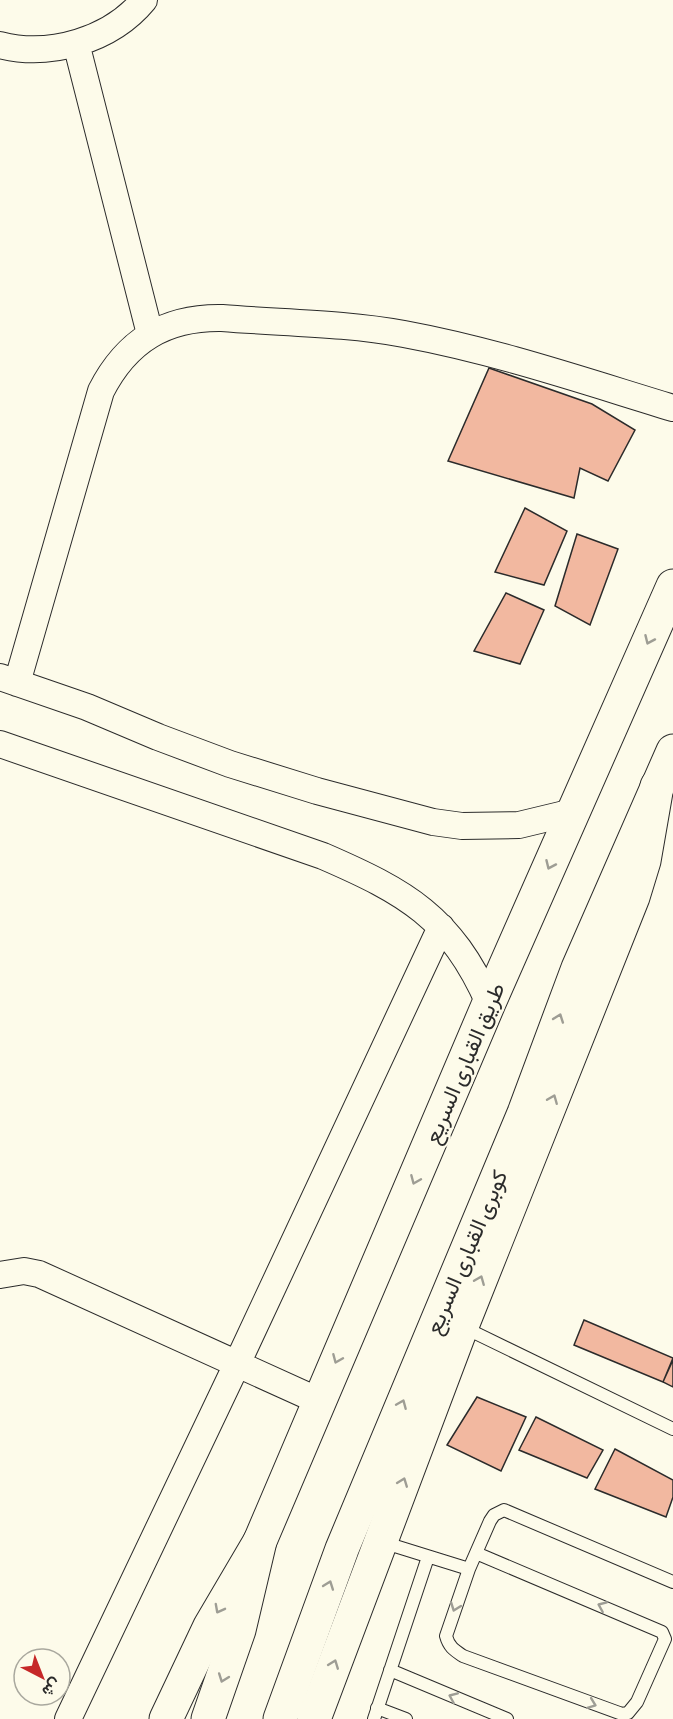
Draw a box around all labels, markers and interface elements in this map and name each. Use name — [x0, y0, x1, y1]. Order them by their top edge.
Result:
one-way arrow — [645, 634, 657, 645]
one-way arrow — [545, 859, 557, 870]
street label: طريق القبارى السريع — [421, 980, 512, 1148]
one-way arrow — [552, 1014, 564, 1025]
one-way arrow — [545, 1094, 558, 1105]
street label: كوبرى القبارى السريع — [422, 1167, 514, 1339]
one-way arrow — [410, 1173, 422, 1184]
one-way arrow — [473, 1275, 485, 1286]
one-way arrow — [333, 1352, 345, 1363]
one-way arrow — [395, 1400, 407, 1411]
one-way arrow — [396, 1477, 408, 1488]
one-way arrow — [321, 1580, 334, 1591]
one-way arrow — [597, 1601, 608, 1613]
one-way arrow — [450, 1602, 463, 1612]
one-way arrow — [215, 1603, 226, 1613]
north arrow — [12, 1647, 72, 1707]
one-way arrow — [327, 1659, 340, 1670]
one-way arrow — [218, 1672, 231, 1683]
text: ش — [38, 1674, 64, 1700]
one-way arrow — [449, 1692, 460, 1704]
one-way arrow — [586, 1697, 597, 1710]

